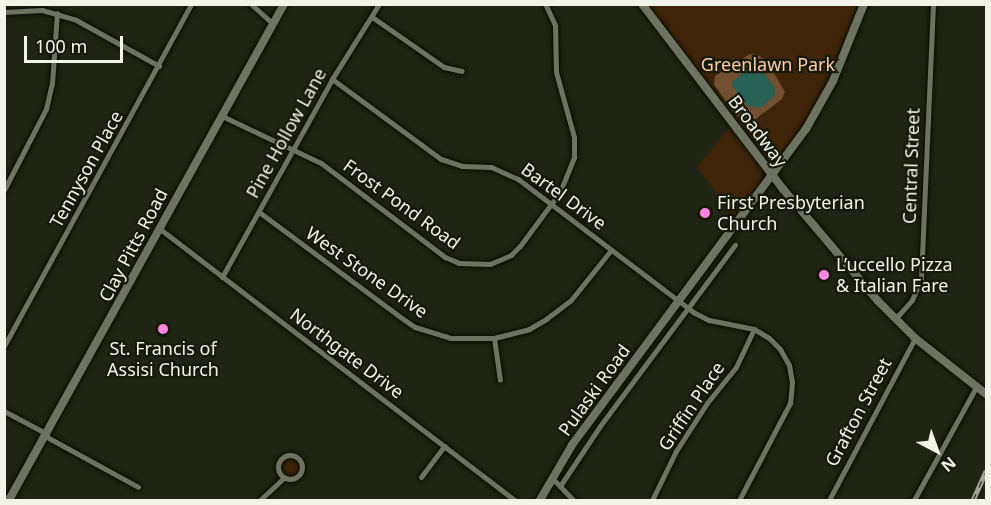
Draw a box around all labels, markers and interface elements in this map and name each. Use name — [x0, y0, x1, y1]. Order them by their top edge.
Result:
scale bar — [27, 24, 126, 62]
text: 100 m — [35, 34, 87, 58]
park label: Greenlawn Park — [701, 53, 835, 75]
street label: Pine Hollow Lane — [241, 64, 331, 202]
street label: Broadway — [724, 91, 792, 171]
street label: Tennyson Place — [45, 107, 127, 231]
street label: Central Street — [898, 108, 924, 224]
street label: Frost Pond Road — [339, 154, 465, 254]
street label: Bartel Drive — [517, 158, 611, 234]
street label: Clay Pitts Road — [94, 185, 172, 305]
place label: First Presbyterian Church — [717, 192, 865, 234]
marker: First Presbyterian Church — [698, 206, 712, 220]
street label: West Stone Drive — [302, 222, 432, 322]
place label: L’uccello Pizza & Italian Fare — [836, 254, 953, 296]
marker: L’uccello Pizza & Italian Fare — [817, 268, 831, 282]
street label: Northgate Drive — [286, 303, 408, 403]
marker: St. Francis of Assisi Church — [156, 322, 170, 336]
place label: St. Francis of Assisi Church — [107, 338, 219, 380]
street label: Pulaski Road — [554, 340, 634, 440]
street label: Grafton Street — [820, 354, 896, 470]
street label: Griffin Place — [653, 357, 729, 455]
north arrow — [907, 421, 967, 481]
text: N — [937, 452, 961, 477]

